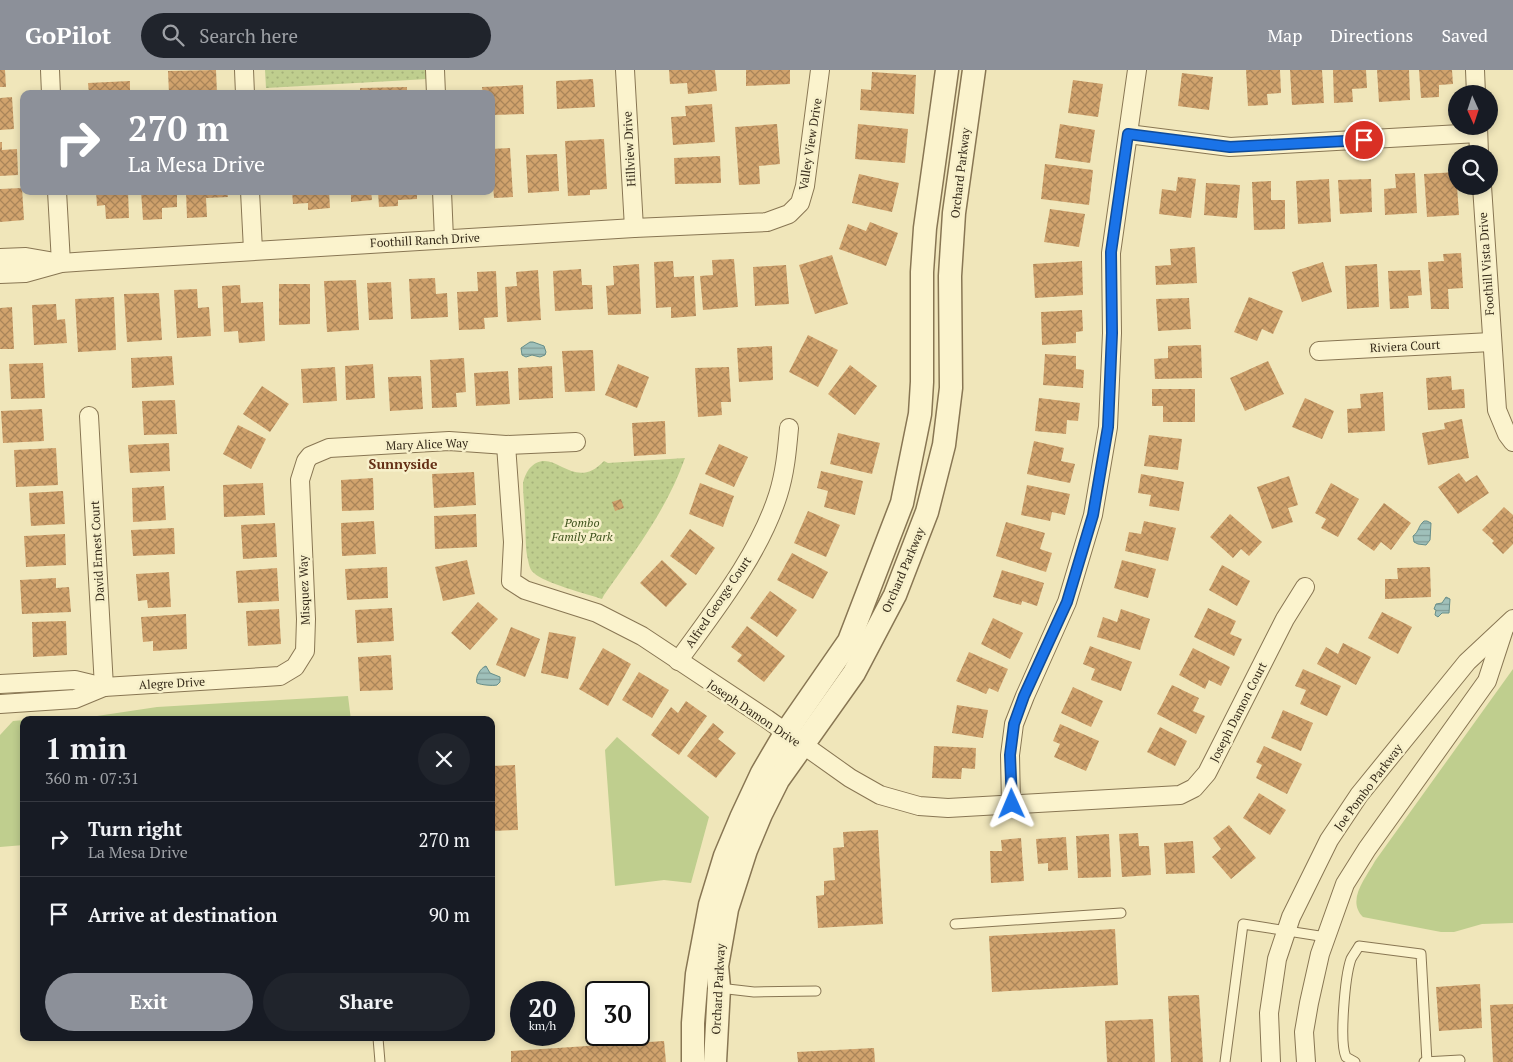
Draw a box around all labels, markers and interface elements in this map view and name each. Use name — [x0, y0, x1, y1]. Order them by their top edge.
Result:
search box — [141, 13, 491, 58]
text: GoPilot — [25, 19, 111, 51]
icon: search — [159, 21, 187, 49]
text: Search here — [199, 23, 298, 48]
text: Map — [1267, 23, 1302, 47]
text: Directions — [1330, 23, 1413, 47]
text: Saved — [1441, 23, 1488, 47]
north arrow — [1448, 85, 1498, 135]
map controls — [1448, 85, 1498, 195]
street label: Valley View Drive — [795, 97, 825, 191]
text: 270 m — [128, 105, 229, 151]
icon: right — [45, 110, 110, 175]
street label: Hillview Drive — [620, 111, 638, 187]
pin — [1343, 119, 1385, 161]
street label: Orchard Parkway — [947, 126, 973, 219]
icon: arrive — [1350, 126, 1378, 154]
button: search — [1448, 145, 1498, 195]
text: La Mesa Drive — [128, 149, 265, 178]
street label: Foothill Vista Drive — [1475, 212, 1497, 316]
street label: Foothill Ranch Drive — [370, 230, 480, 250]
street label: Riviera Court — [1369, 337, 1441, 355]
street label: Mary Alice Way — [386, 435, 469, 453]
district label: Sunnyside — [369, 454, 438, 473]
street label: David Ernest Court — [87, 500, 107, 602]
park label: Pombo Family Park — [550, 515, 613, 544]
street label: Orchard Parkway — [878, 524, 928, 615]
street label: Alfred George Court — [682, 553, 754, 651]
street label: Misquez Way — [295, 554, 313, 625]
street label: Joseph Damon Court — [1206, 659, 1270, 765]
street label: Alegre Drive — [138, 674, 206, 692]
street label: Joseph Damon Drive — [705, 676, 803, 750]
text: 1 min — [45, 728, 127, 768]
button: close — [418, 733, 470, 785]
street label: Joe Pombo Parkway — [1331, 740, 1406, 833]
text: 360 m · 07:31 — [45, 767, 139, 789]
position arrow — [985, 777, 1037, 829]
text: Turn right — [88, 816, 182, 841]
icon: right — [45, 825, 73, 853]
text: 270 m — [419, 827, 470, 852]
text: La Mesa Drive — [88, 841, 188, 863]
icon: arrive — [45, 900, 73, 928]
text: Arrive at destination — [88, 902, 277, 927]
text: 90 m — [429, 902, 470, 927]
street label: Orchard Parkway — [708, 942, 728, 1035]
button: Exit — [45, 973, 253, 1031]
button: Share — [263, 973, 470, 1031]
speed limit sign: 30 — [585, 981, 650, 1046]
text: 20 — [528, 991, 557, 1024]
text: km/h — [529, 1018, 556, 1033]

